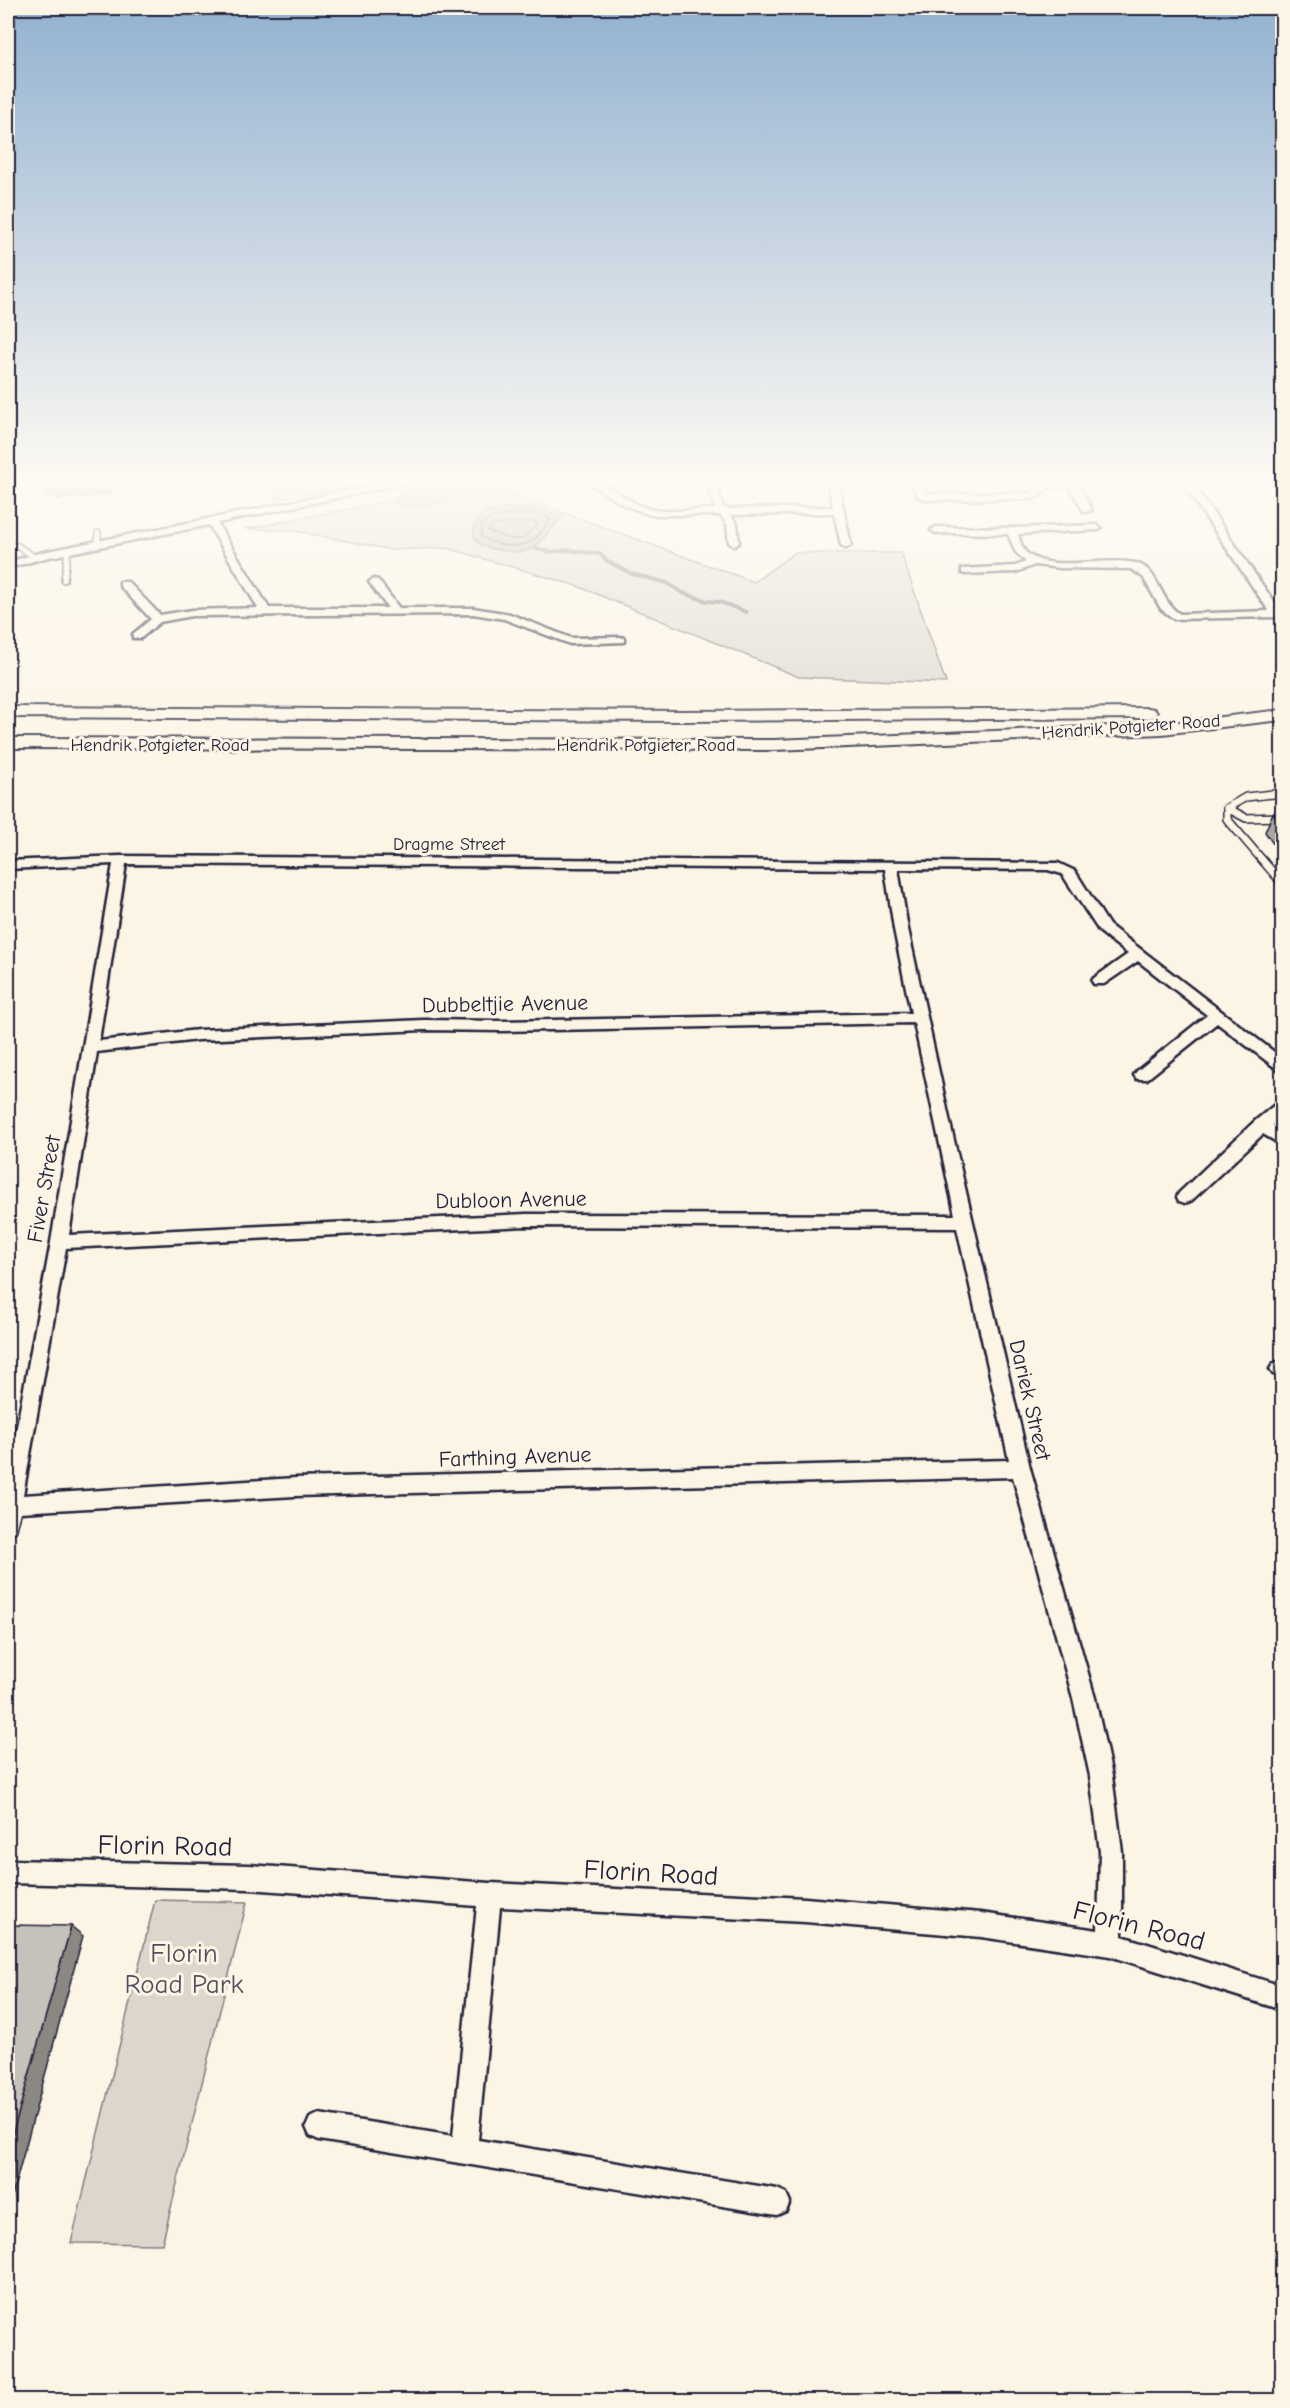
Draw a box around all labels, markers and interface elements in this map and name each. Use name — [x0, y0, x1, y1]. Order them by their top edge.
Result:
street label: Hendrik Potgieter Road — [1041, 710, 1221, 744]
street label: Hendrik Potgieter Road — [70, 735, 250, 756]
street label: Hendrik Potgieter Road — [556, 735, 736, 756]
street label: Dragme Street — [393, 834, 506, 855]
street label: Dubbeltjie Avenue — [422, 990, 588, 1018]
street label: Fiver Street — [22, 1133, 66, 1245]
street label: Dubloon Avenue — [435, 1186, 587, 1214]
street label: Dariek Street — [1003, 1337, 1057, 1464]
street label: Farthing Avenue — [438, 1441, 592, 1473]
street label: Florin Road — [97, 1829, 233, 1863]
street label: Florin Road — [583, 1854, 719, 1892]
street label: Florin Road — [1070, 1895, 1208, 1957]
park label: Florin Road Park — [124, 1938, 244, 2000]

